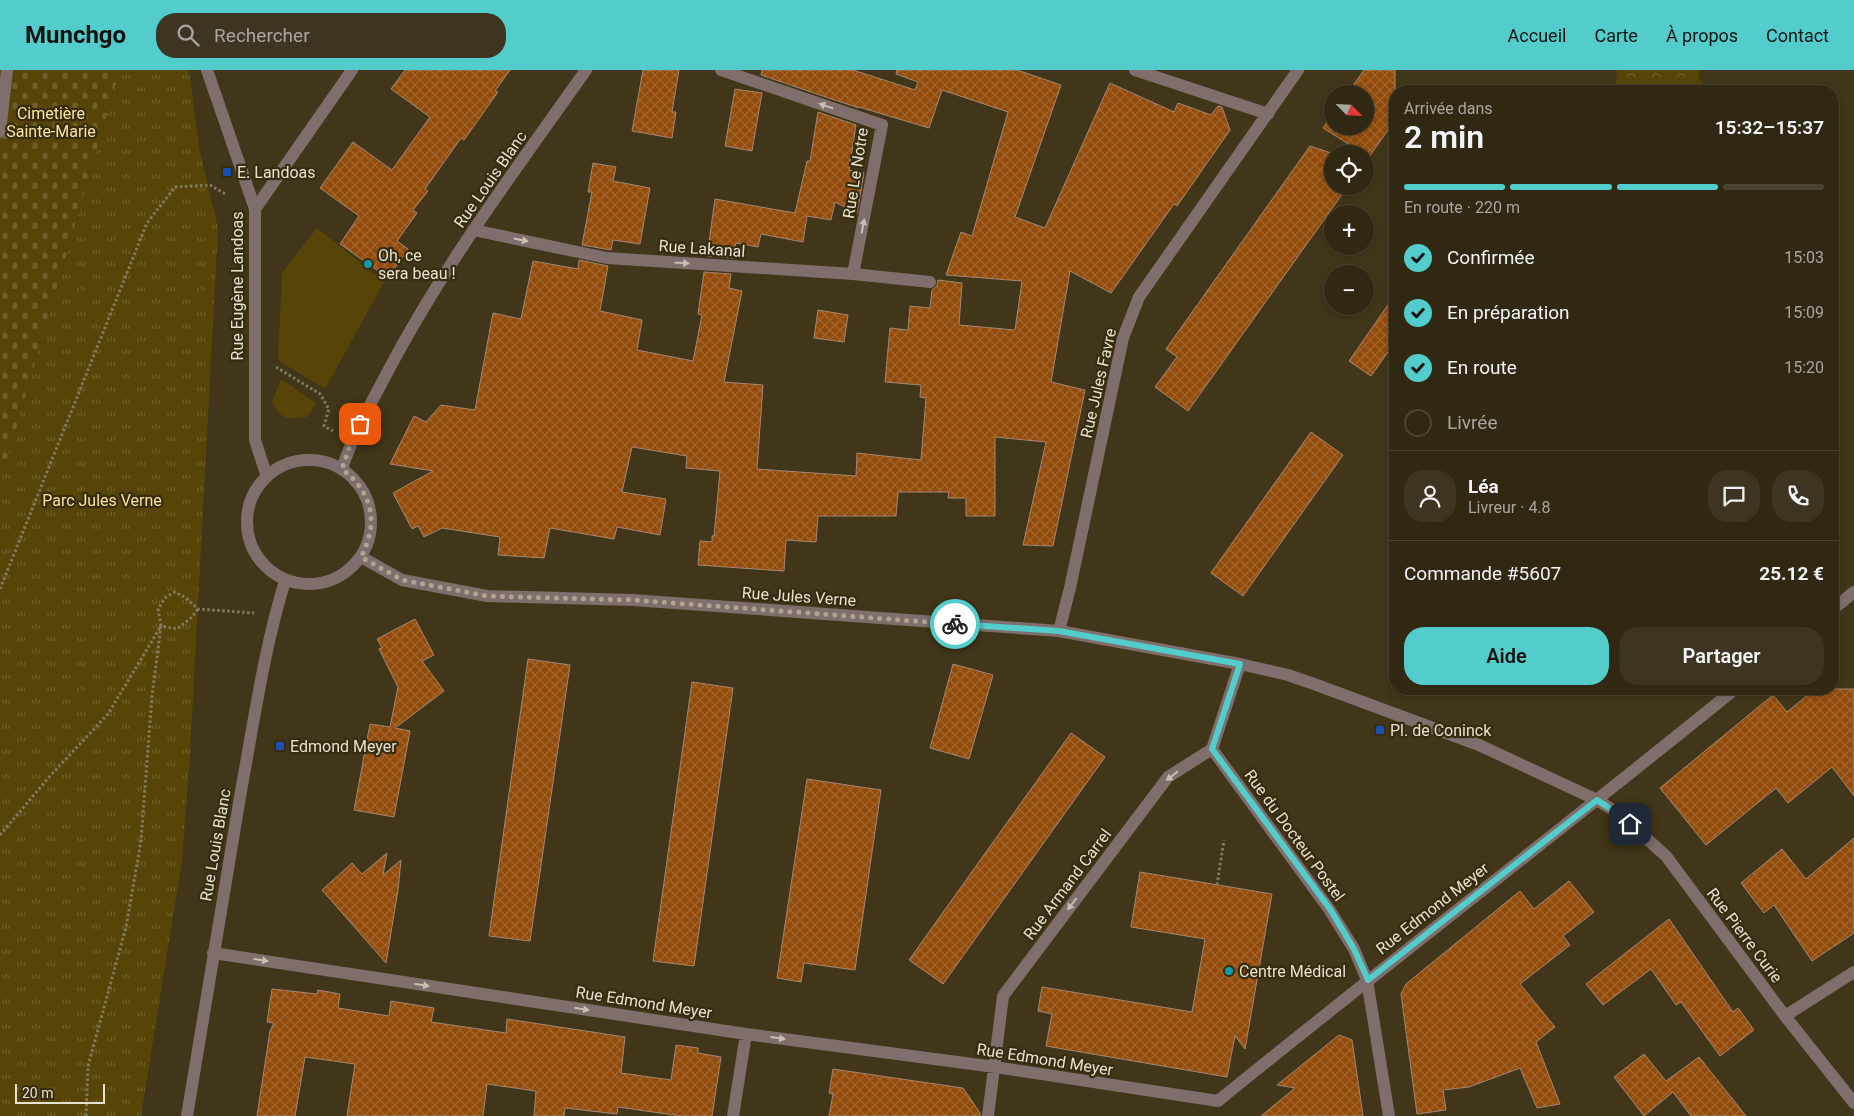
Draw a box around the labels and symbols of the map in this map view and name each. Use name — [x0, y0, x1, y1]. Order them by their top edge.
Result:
north arrow — [1324, 85, 1374, 135]
one-way arrow — [818, 101, 833, 109]
park label: Cimetière Sainte-Marie — [6, 104, 96, 141]
street label: Rue Le Notre — [839, 126, 872, 220]
street label: Rue Louis Blanc — [450, 127, 531, 231]
place label: E. Landoas — [237, 163, 316, 182]
marker: E. Landoas — [221, 166, 233, 178]
street label: Rue Eugène Landoas — [228, 212, 247, 360]
one-way arrow — [859, 218, 867, 234]
street label: Rue Lakanal — [658, 236, 746, 261]
one-way arrow — [514, 237, 530, 245]
place label: Oh, ce sera beau ! — [378, 246, 456, 283]
marker: Oh, ce sera beau ! — [362, 258, 374, 270]
one-way arrow — [674, 259, 690, 267]
street label: Rue Jules Favre — [1077, 326, 1120, 440]
pin — [339, 403, 381, 445]
park label: Parc Jules Verne — [42, 491, 162, 510]
street label: Rue Jules Verne — [741, 583, 857, 610]
courier — [930, 599, 980, 649]
place label: Pl. de Coninck — [1390, 721, 1492, 740]
marker: Pl. de Coninck — [1374, 724, 1386, 736]
place label: Edmond Meyer — [290, 737, 397, 756]
marker: Edmond Meyer — [274, 740, 286, 752]
street label: Rue du Docteur Postel — [1241, 766, 1349, 905]
one-way arrow — [1166, 770, 1179, 781]
street label: Rue Louis Blanc — [196, 788, 235, 903]
pin — [1609, 803, 1651, 845]
street label: Rue Armand Carrel — [1020, 825, 1115, 943]
street label: Rue Edmond Meyer — [1372, 858, 1493, 958]
street label: Rue Pierre Curie — [1703, 884, 1786, 986]
one-way arrow — [1067, 897, 1078, 910]
one-way arrow — [253, 957, 269, 965]
place label: Centre Médical — [1239, 962, 1346, 981]
marker: Centre Médical — [1223, 965, 1235, 977]
one-way arrow — [414, 981, 430, 989]
street label: Rue Edmond Meyer — [574, 982, 714, 1023]
one-way arrow — [575, 1005, 591, 1013]
one-way arrow — [770, 1034, 786, 1042]
street label: Rue Edmond Meyer — [975, 1039, 1115, 1080]
scale bar — [15, 1081, 105, 1104]

